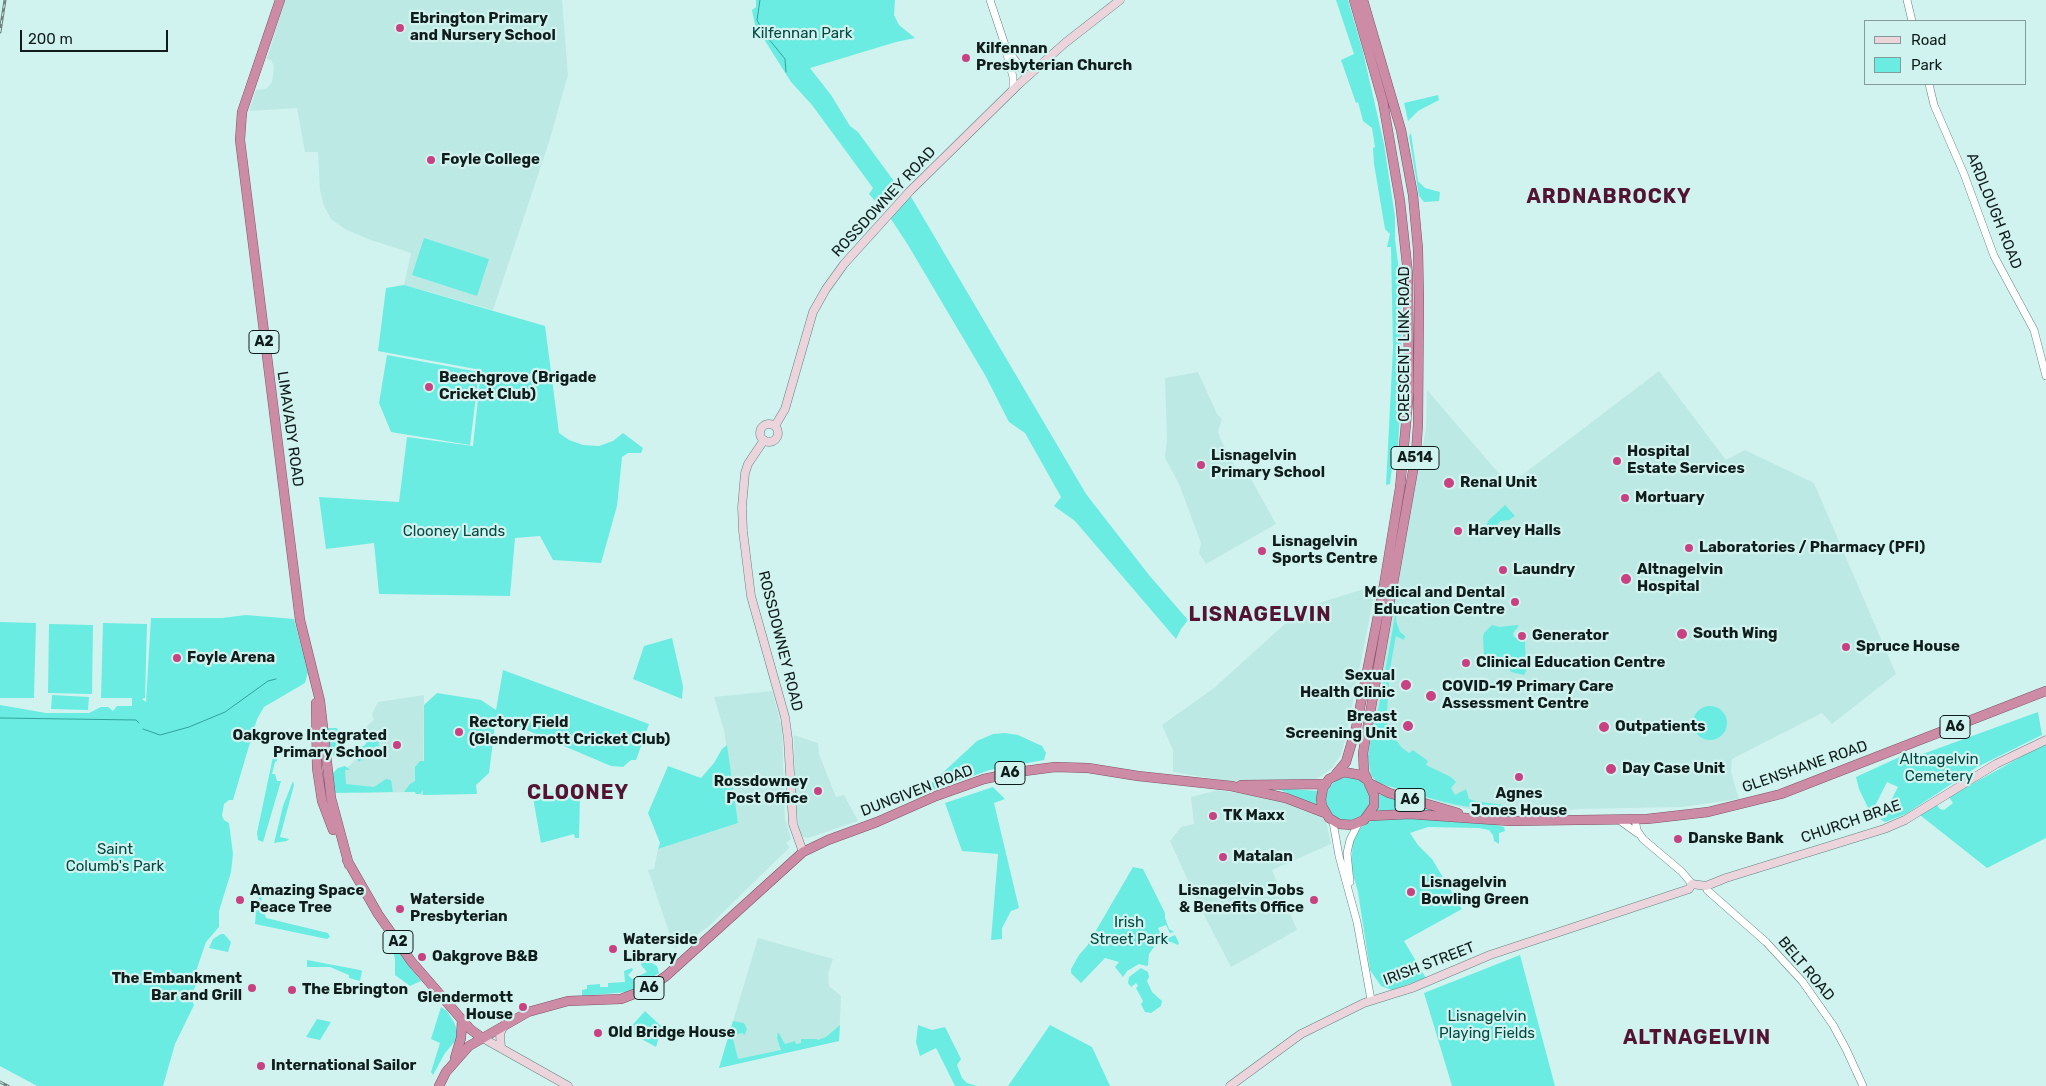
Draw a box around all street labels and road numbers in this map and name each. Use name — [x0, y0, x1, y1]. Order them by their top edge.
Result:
street label: ROSSDOWNEY ROAD — [828, 143, 940, 261]
street label: ARDLOUGH ROAD — [1962, 150, 2026, 272]
street label: CRESCENT LINK ROAD — [1396, 266, 1414, 422]
road number: A2 — [249, 331, 279, 354]
street label: LIMAVADY ROAD — [273, 370, 307, 488]
road number: A514 — [1391, 446, 1439, 469]
street label: ROSSDOWNEY ROAD — [754, 569, 806, 713]
road number: A6 — [1940, 716, 1970, 739]
street label: GLENSHANE ROAD — [1740, 737, 1870, 797]
street label: DUNGIVEN ROAD — [858, 761, 976, 821]
road number: A6 — [995, 761, 1025, 784]
road number: A6 — [1395, 788, 1425, 812]
street label: CHURCH BRAE — [1799, 796, 1903, 848]
road number: A2 — [383, 930, 413, 954]
street label: BELT ROAD — [1774, 933, 1838, 1005]
street label: IRISH STREET — [1381, 938, 1477, 990]
road number: A6 — [634, 976, 664, 1000]

